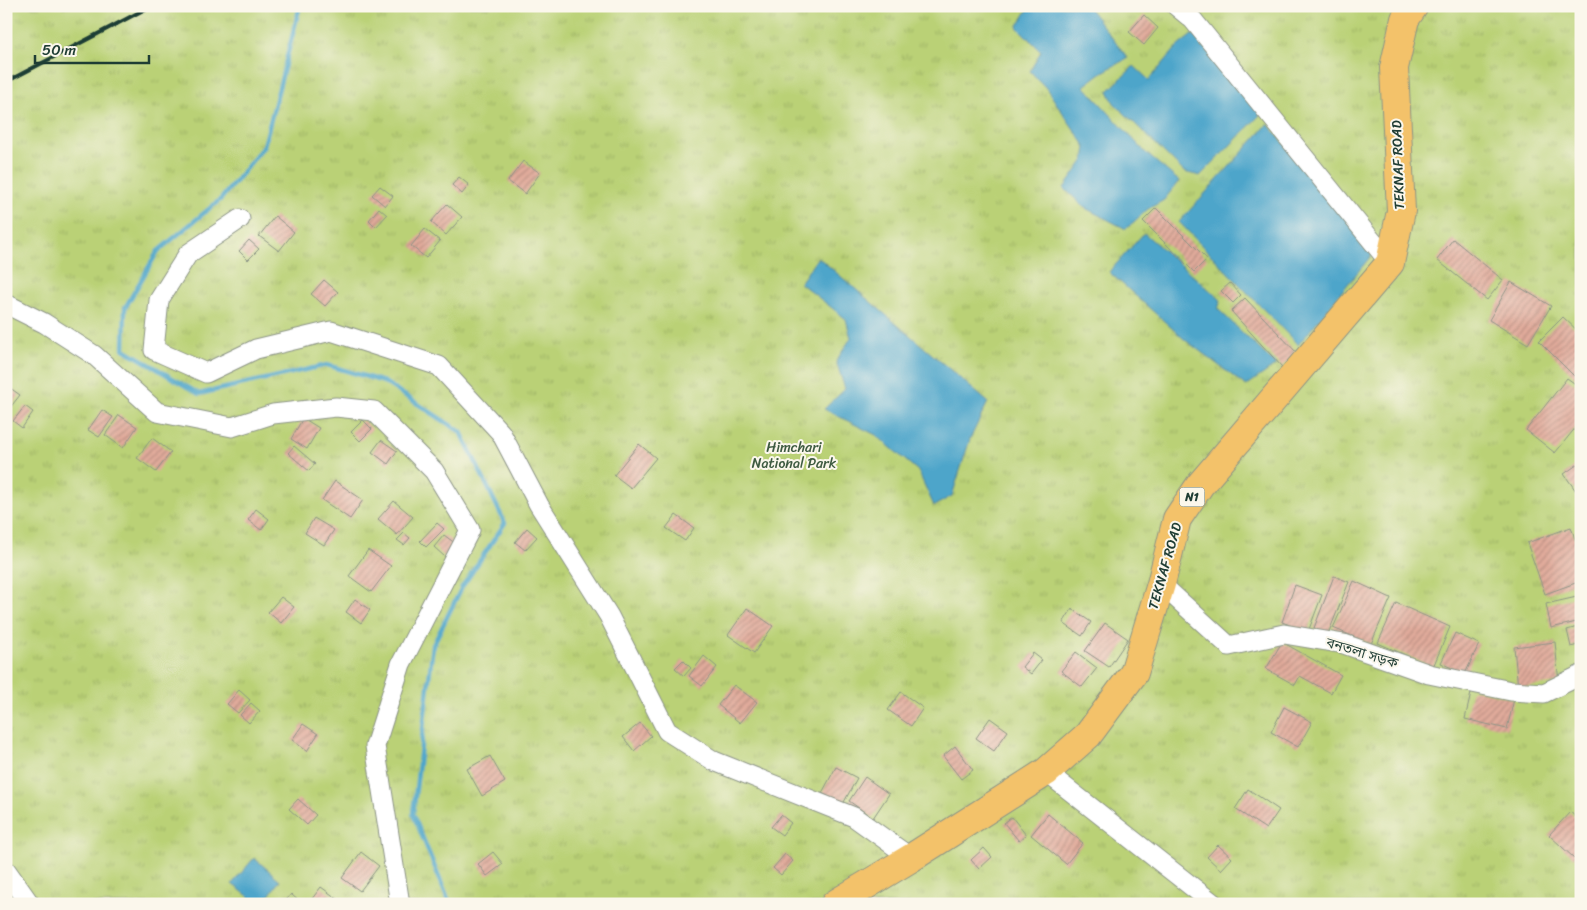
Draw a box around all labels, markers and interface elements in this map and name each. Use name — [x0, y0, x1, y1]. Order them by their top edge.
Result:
scale bar — [35, 32, 149, 64]
text: 50 m — [42, 37, 77, 63]
street label: TEKNAF ROAD — [1384, 119, 1412, 210]
park label: Himchari National Park — [752, 435, 837, 476]
road number: N1 — [1180, 488, 1204, 507]
street label: TEKNAF ROAD — [1141, 519, 1190, 612]
street label: বনতলা সড়ক — [1322, 630, 1402, 676]

